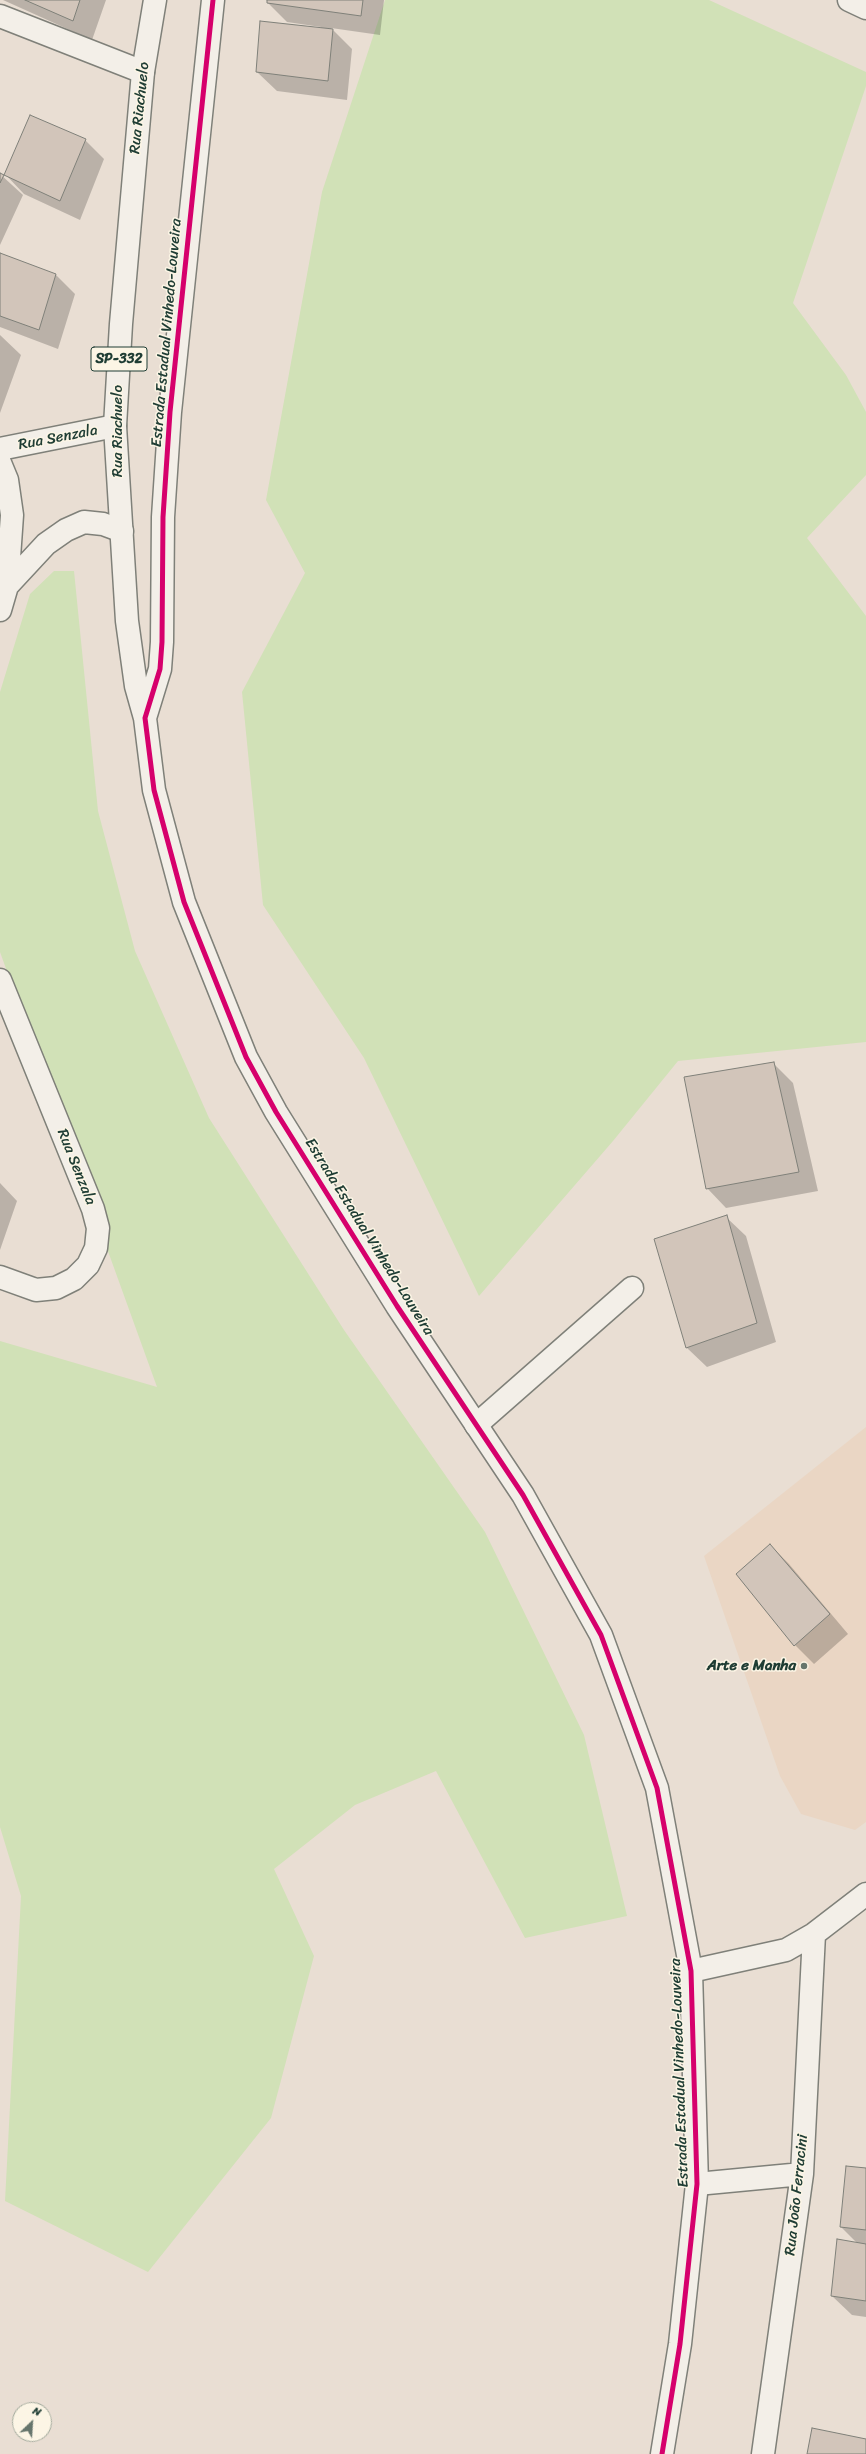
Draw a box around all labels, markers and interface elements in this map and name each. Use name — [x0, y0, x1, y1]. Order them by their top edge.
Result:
street label: Rua Riachuelo — [126, 61, 154, 155]
street label: Estrada Estadual Vinhedo-Louveira — [148, 218, 186, 448]
road number: SP-332 — [91, 347, 147, 371]
street label: Rua Riachuelo — [109, 385, 127, 477]
street label: Rua Senzala — [17, 422, 99, 454]
street label: Rua Senzala — [53, 1126, 99, 1208]
street label: Estrada Estadual Vinhedo-Louveira — [301, 1135, 437, 1339]
place label: Arte e Manha — [707, 1657, 796, 1675]
marker: Arte e Manha — [799, 1661, 809, 1671]
street label: Estrada Estadual Vinhedo-Louveira — [667, 1958, 693, 2188]
street label: Rua João Ferracini — [782, 2133, 812, 2257]
text: N — [29, 2401, 44, 2422]
north arrow — [12, 2402, 52, 2442]

